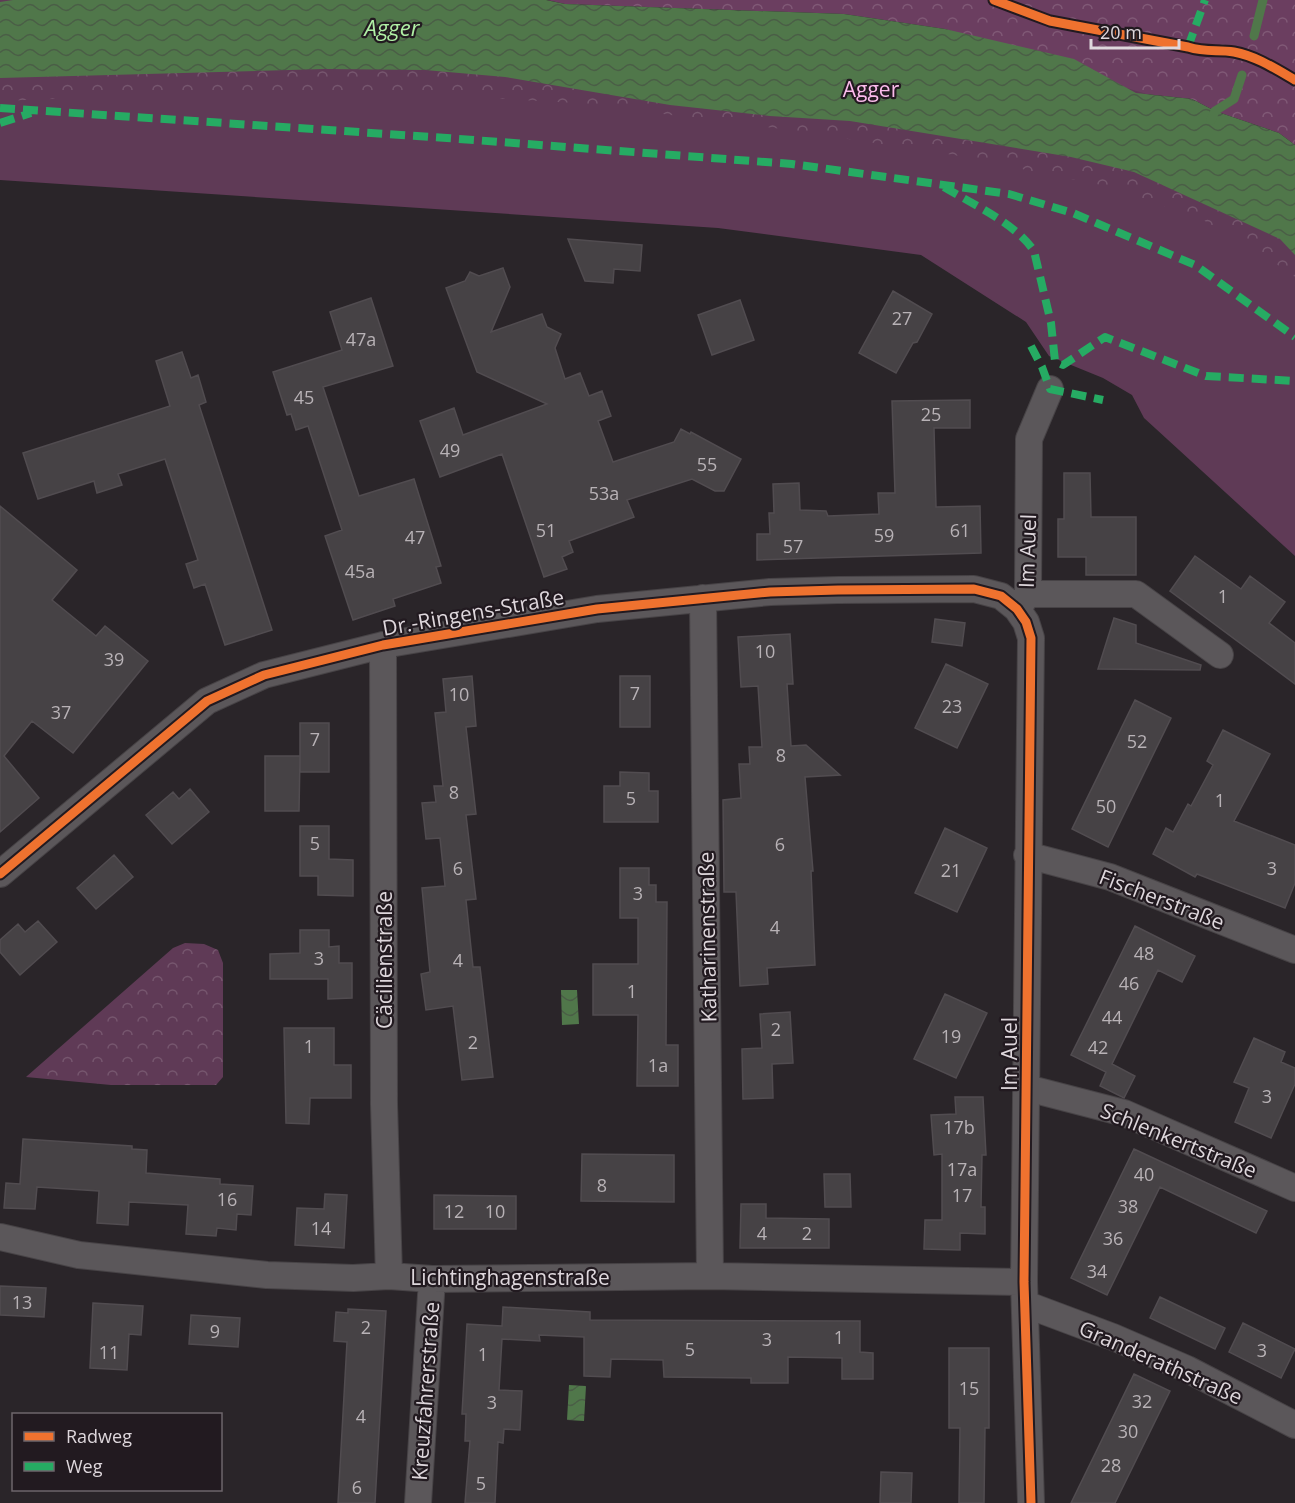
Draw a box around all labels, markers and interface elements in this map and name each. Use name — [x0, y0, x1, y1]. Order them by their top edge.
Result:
water label: Agger — [363, 12, 421, 42]
scale bar — [1091, 12, 1180, 50]
text: 20 m — [1100, 20, 1142, 44]
park label: Agger — [843, 75, 900, 103]
house number: 27 — [892, 306, 912, 330]
house number: 47a — [346, 327, 376, 351]
house number: 45 — [294, 385, 314, 409]
house number: 25 — [921, 402, 941, 426]
house number: 49 — [440, 438, 460, 462]
house number: 55 — [697, 452, 717, 476]
house number: 53a — [589, 481, 619, 505]
street label: Im Auel — [1012, 514, 1042, 588]
house number: 51 — [536, 518, 556, 542]
house number: 61 — [950, 518, 970, 542]
house number: 59 — [874, 523, 894, 547]
house number: 47 — [405, 525, 425, 549]
house number: 57 — [783, 534, 803, 558]
house number: 45a — [345, 559, 375, 583]
street label: Dr.-Ringens-Straße — [380, 582, 566, 642]
house number: 1 — [1218, 584, 1228, 608]
house number: 10 — [755, 639, 775, 663]
house number: 39 — [104, 647, 124, 671]
house number: 7 — [630, 681, 640, 705]
house number: 10 — [449, 682, 469, 706]
house number: 23 — [942, 694, 962, 718]
house number: 37 — [51, 700, 71, 724]
house number: 7 — [310, 727, 320, 751]
house number: 52 — [1127, 729, 1147, 753]
house number: 8 — [776, 743, 786, 767]
house number: 8 — [449, 780, 459, 804]
house number: 5 — [626, 786, 636, 810]
house number: 1 — [1215, 788, 1225, 812]
house number: 50 — [1096, 794, 1116, 818]
house number: 5 — [310, 831, 320, 855]
house number: 6 — [775, 832, 785, 856]
street label: Katharinenstraße — [692, 851, 722, 1023]
house number: 6 — [453, 856, 463, 880]
house number: 3 — [1267, 856, 1277, 880]
house number: 21 — [941, 858, 961, 882]
street label: Fischerstraße — [1095, 862, 1229, 936]
house number: 3 — [633, 881, 643, 905]
street label: Cäcilienstraße — [370, 891, 398, 1029]
house number: 4 — [770, 915, 780, 939]
house number: 48 — [1134, 941, 1154, 965]
house number: 3 — [314, 946, 324, 970]
house number: 4 — [453, 948, 463, 972]
house number: 46 — [1119, 971, 1139, 995]
house number: 1 — [627, 979, 637, 1003]
house number: 44 — [1102, 1005, 1122, 1029]
house number: 2 — [771, 1017, 781, 1041]
street label: Im Auel — [995, 1017, 1023, 1091]
house number: 19 — [941, 1024, 961, 1048]
house number: 2 — [468, 1030, 478, 1054]
house number: 1 — [304, 1034, 314, 1058]
house number: 42 — [1088, 1035, 1108, 1059]
house number: 1a — [648, 1053, 668, 1077]
house number: 3 — [1262, 1084, 1272, 1108]
street label: Schlenkertstraße — [1097, 1096, 1261, 1184]
house number: 17b — [943, 1115, 975, 1139]
house number: 17a — [947, 1157, 977, 1181]
house number: 40 — [1134, 1162, 1154, 1186]
house number: 8 — [597, 1173, 607, 1197]
house number: 17 — [952, 1183, 972, 1207]
house number: 16 — [217, 1187, 237, 1211]
house number: 38 — [1118, 1194, 1138, 1218]
house number: 12 — [444, 1199, 464, 1223]
house number: 10 — [485, 1199, 505, 1223]
house number: 14 — [311, 1216, 331, 1240]
house number: 4 — [757, 1221, 767, 1245]
house number: 2 — [802, 1221, 812, 1245]
house number: 36 — [1103, 1226, 1123, 1250]
house number: 34 — [1087, 1259, 1107, 1283]
street label: Lichtinghagenstraße — [410, 1263, 610, 1291]
house number: 13 — [12, 1290, 32, 1314]
street label: Kreuzfahrerstraße — [405, 1301, 445, 1481]
street label: Granderathstraße — [1075, 1313, 1247, 1411]
house number: 2 — [361, 1315, 371, 1339]
house number: 9 — [210, 1319, 220, 1343]
house number: 1 — [834, 1325, 844, 1349]
house number: 3 — [762, 1327, 772, 1351]
house number: 5 — [685, 1337, 695, 1361]
house number: 3 — [1257, 1338, 1267, 1362]
house number: 11 — [99, 1340, 119, 1364]
house number: 1 — [478, 1342, 488, 1366]
house number: 15 — [959, 1376, 979, 1400]
house number: 32 — [1132, 1389, 1152, 1413]
house number: 3 — [487, 1390, 497, 1414]
house number: 4 — [356, 1404, 366, 1428]
legend — [12, 1413, 222, 1491]
house number: 30 — [1118, 1419, 1138, 1443]
text: Radweg — [66, 1424, 132, 1448]
house number: 28 — [1101, 1453, 1121, 1477]
text: Weg — [66, 1454, 103, 1478]
house number: 5 — [476, 1471, 486, 1495]
house number: 6 — [352, 1475, 362, 1499]

